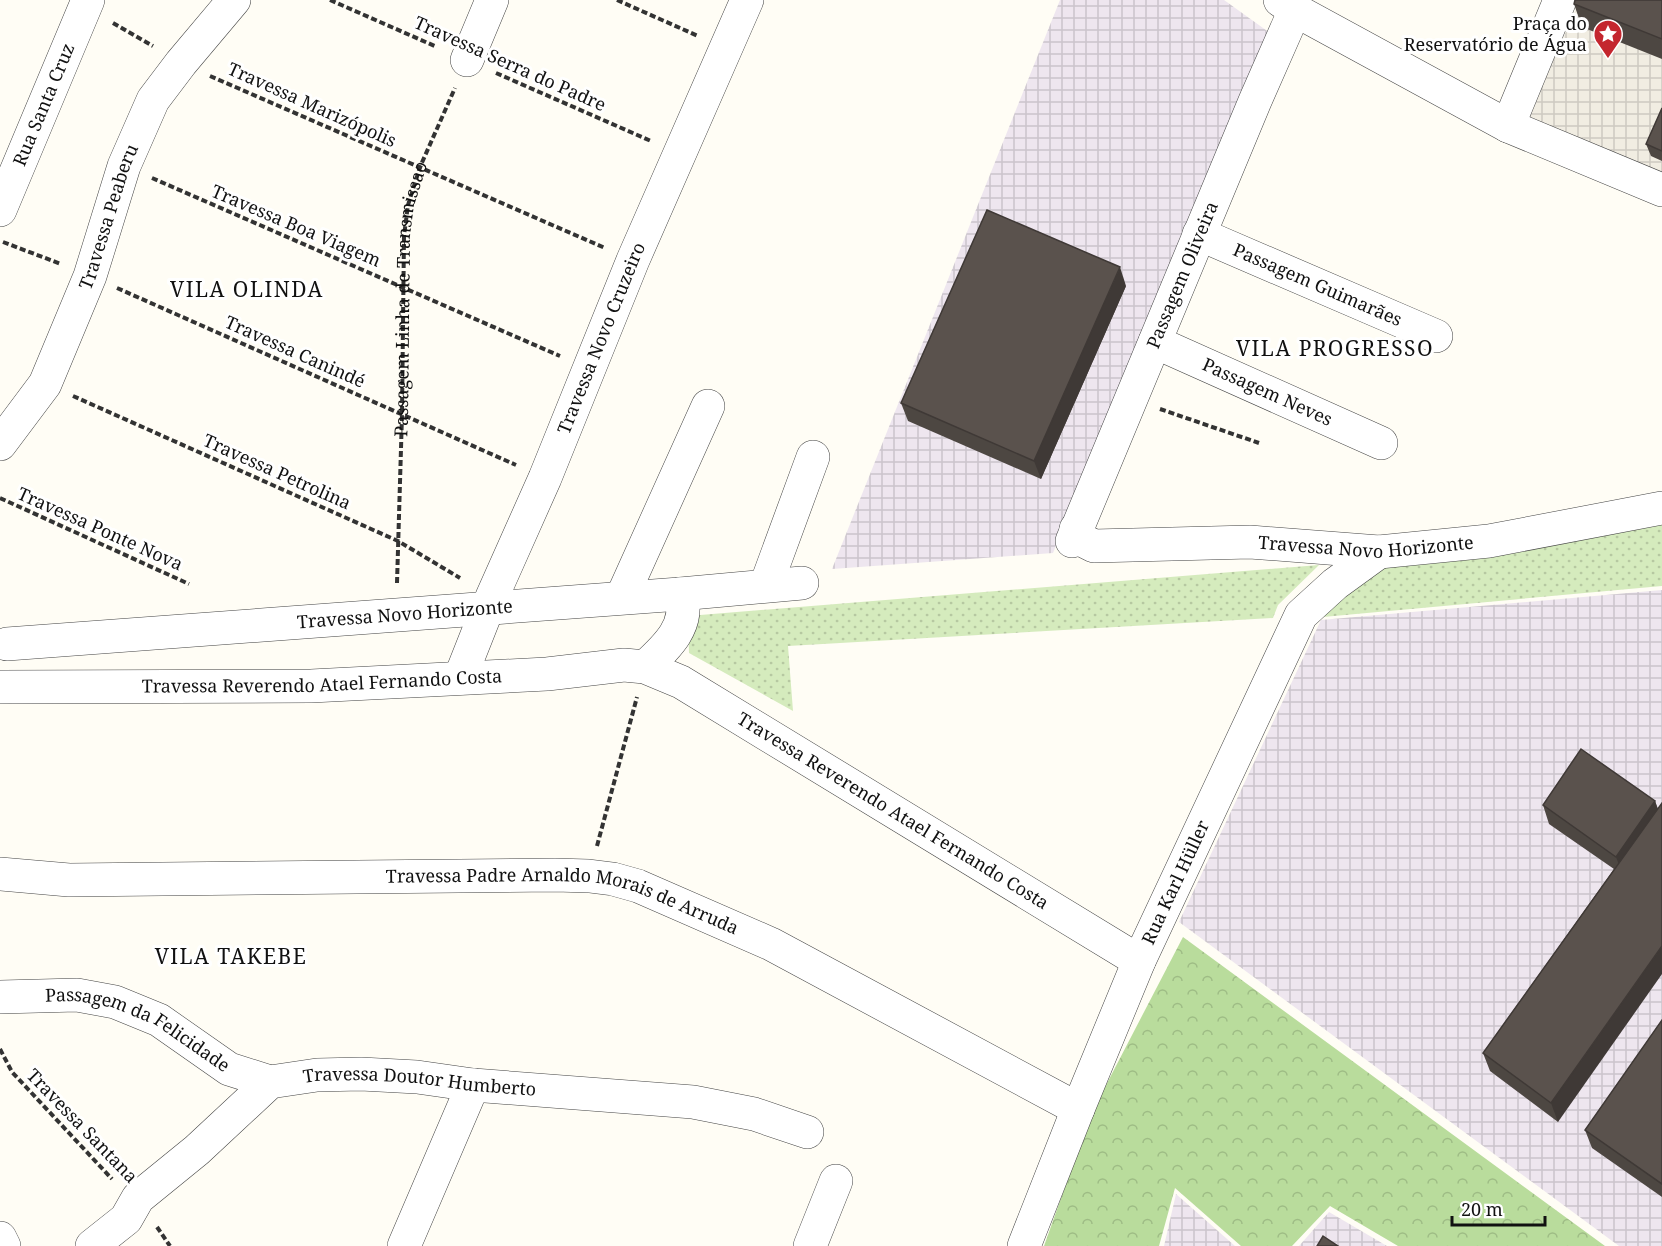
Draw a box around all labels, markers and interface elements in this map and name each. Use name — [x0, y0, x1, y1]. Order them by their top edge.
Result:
street label: Travessa Serra do Padre — [411, 10, 610, 116]
place label: Praça do Reservatório de Água — [1404, 11, 1587, 56]
place icon: Praça do Reservatório de Água — [1592, 18, 1624, 60]
street label: Rua Santa Cruz — [7, 39, 80, 170]
street label: Travessa Marizópolis — [224, 56, 400, 152]
street label: Travessa Peaberu — [73, 139, 143, 293]
street label: Passagem Linha de Transmissao — [388, 157, 432, 437]
street label: Travessa Boa Viagem — [208, 179, 385, 272]
street label: Passagem Oliveira — [1140, 197, 1223, 352]
street label: Passagem Guimarães — [1230, 237, 1406, 331]
street label: Travessa Novo Cruzeiro — [551, 238, 650, 437]
district label: VILA OLINDA — [170, 275, 324, 303]
street label: Travessa Canindé — [221, 309, 369, 393]
district label: VILA PROGRESSO — [1236, 334, 1434, 362]
street label: Passagem Neves — [1199, 352, 1337, 431]
street label: Travessa Petrolina — [200, 428, 355, 514]
street label: Travessa Ponte Nova — [14, 481, 187, 575]
street label: Travessa Novo Horizonte — [1257, 530, 1475, 563]
street label: Travessa Novo Horizonte — [296, 593, 514, 633]
street label: Travessa Reverendo Atael Fernando Costa — [142, 663, 503, 698]
street label: Travessa Reverendo Atael Fernando Costa — [733, 706, 1054, 914]
street label: Rua Karl Hüller — [1135, 816, 1214, 948]
street label: Travessa Padre Arnaldo Morais de Arruda — [386, 862, 743, 939]
district label: VILA TAKEBE — [155, 942, 307, 970]
street label: Passagem da Felicidade — [45, 982, 235, 1077]
street label: Travessa Doutor Humberto — [301, 1061, 537, 1101]
street label: Travessa Santana — [22, 1063, 143, 1188]
scale bar — [1452, 1189, 1545, 1227]
text: 20 m — [1461, 1197, 1503, 1221]

